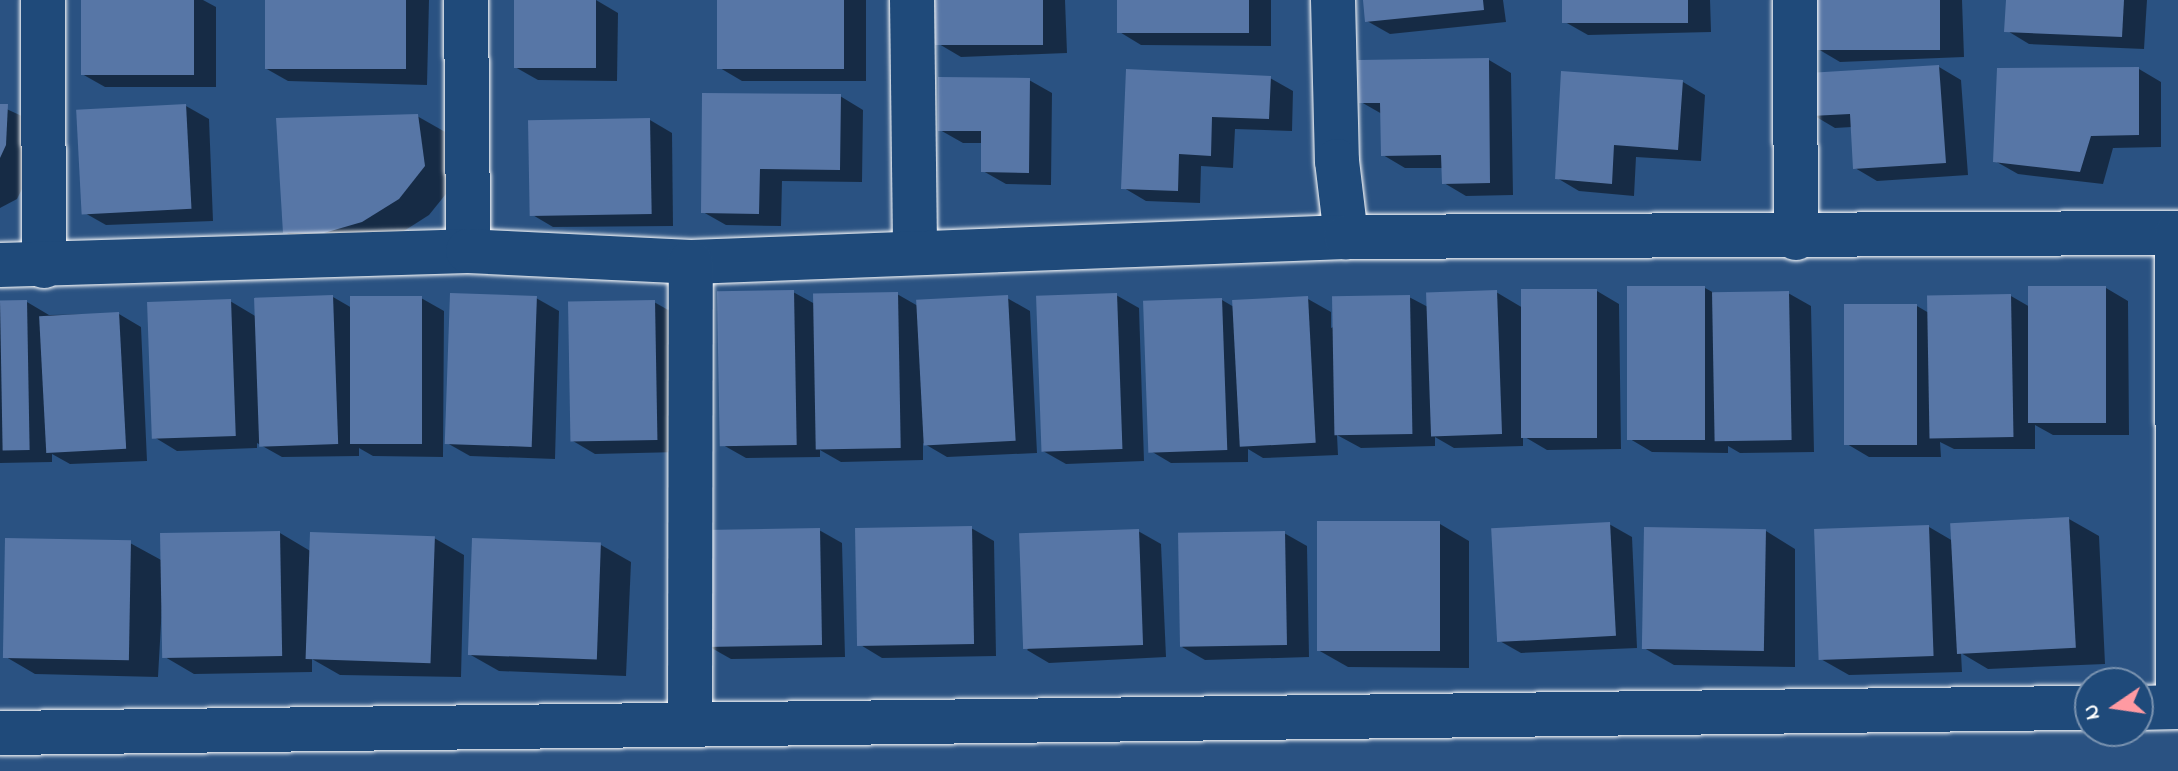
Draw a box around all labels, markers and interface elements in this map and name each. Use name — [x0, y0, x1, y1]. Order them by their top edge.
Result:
north arrow — [2074, 667, 2154, 747]
text: N — [2075, 701, 2110, 723]

